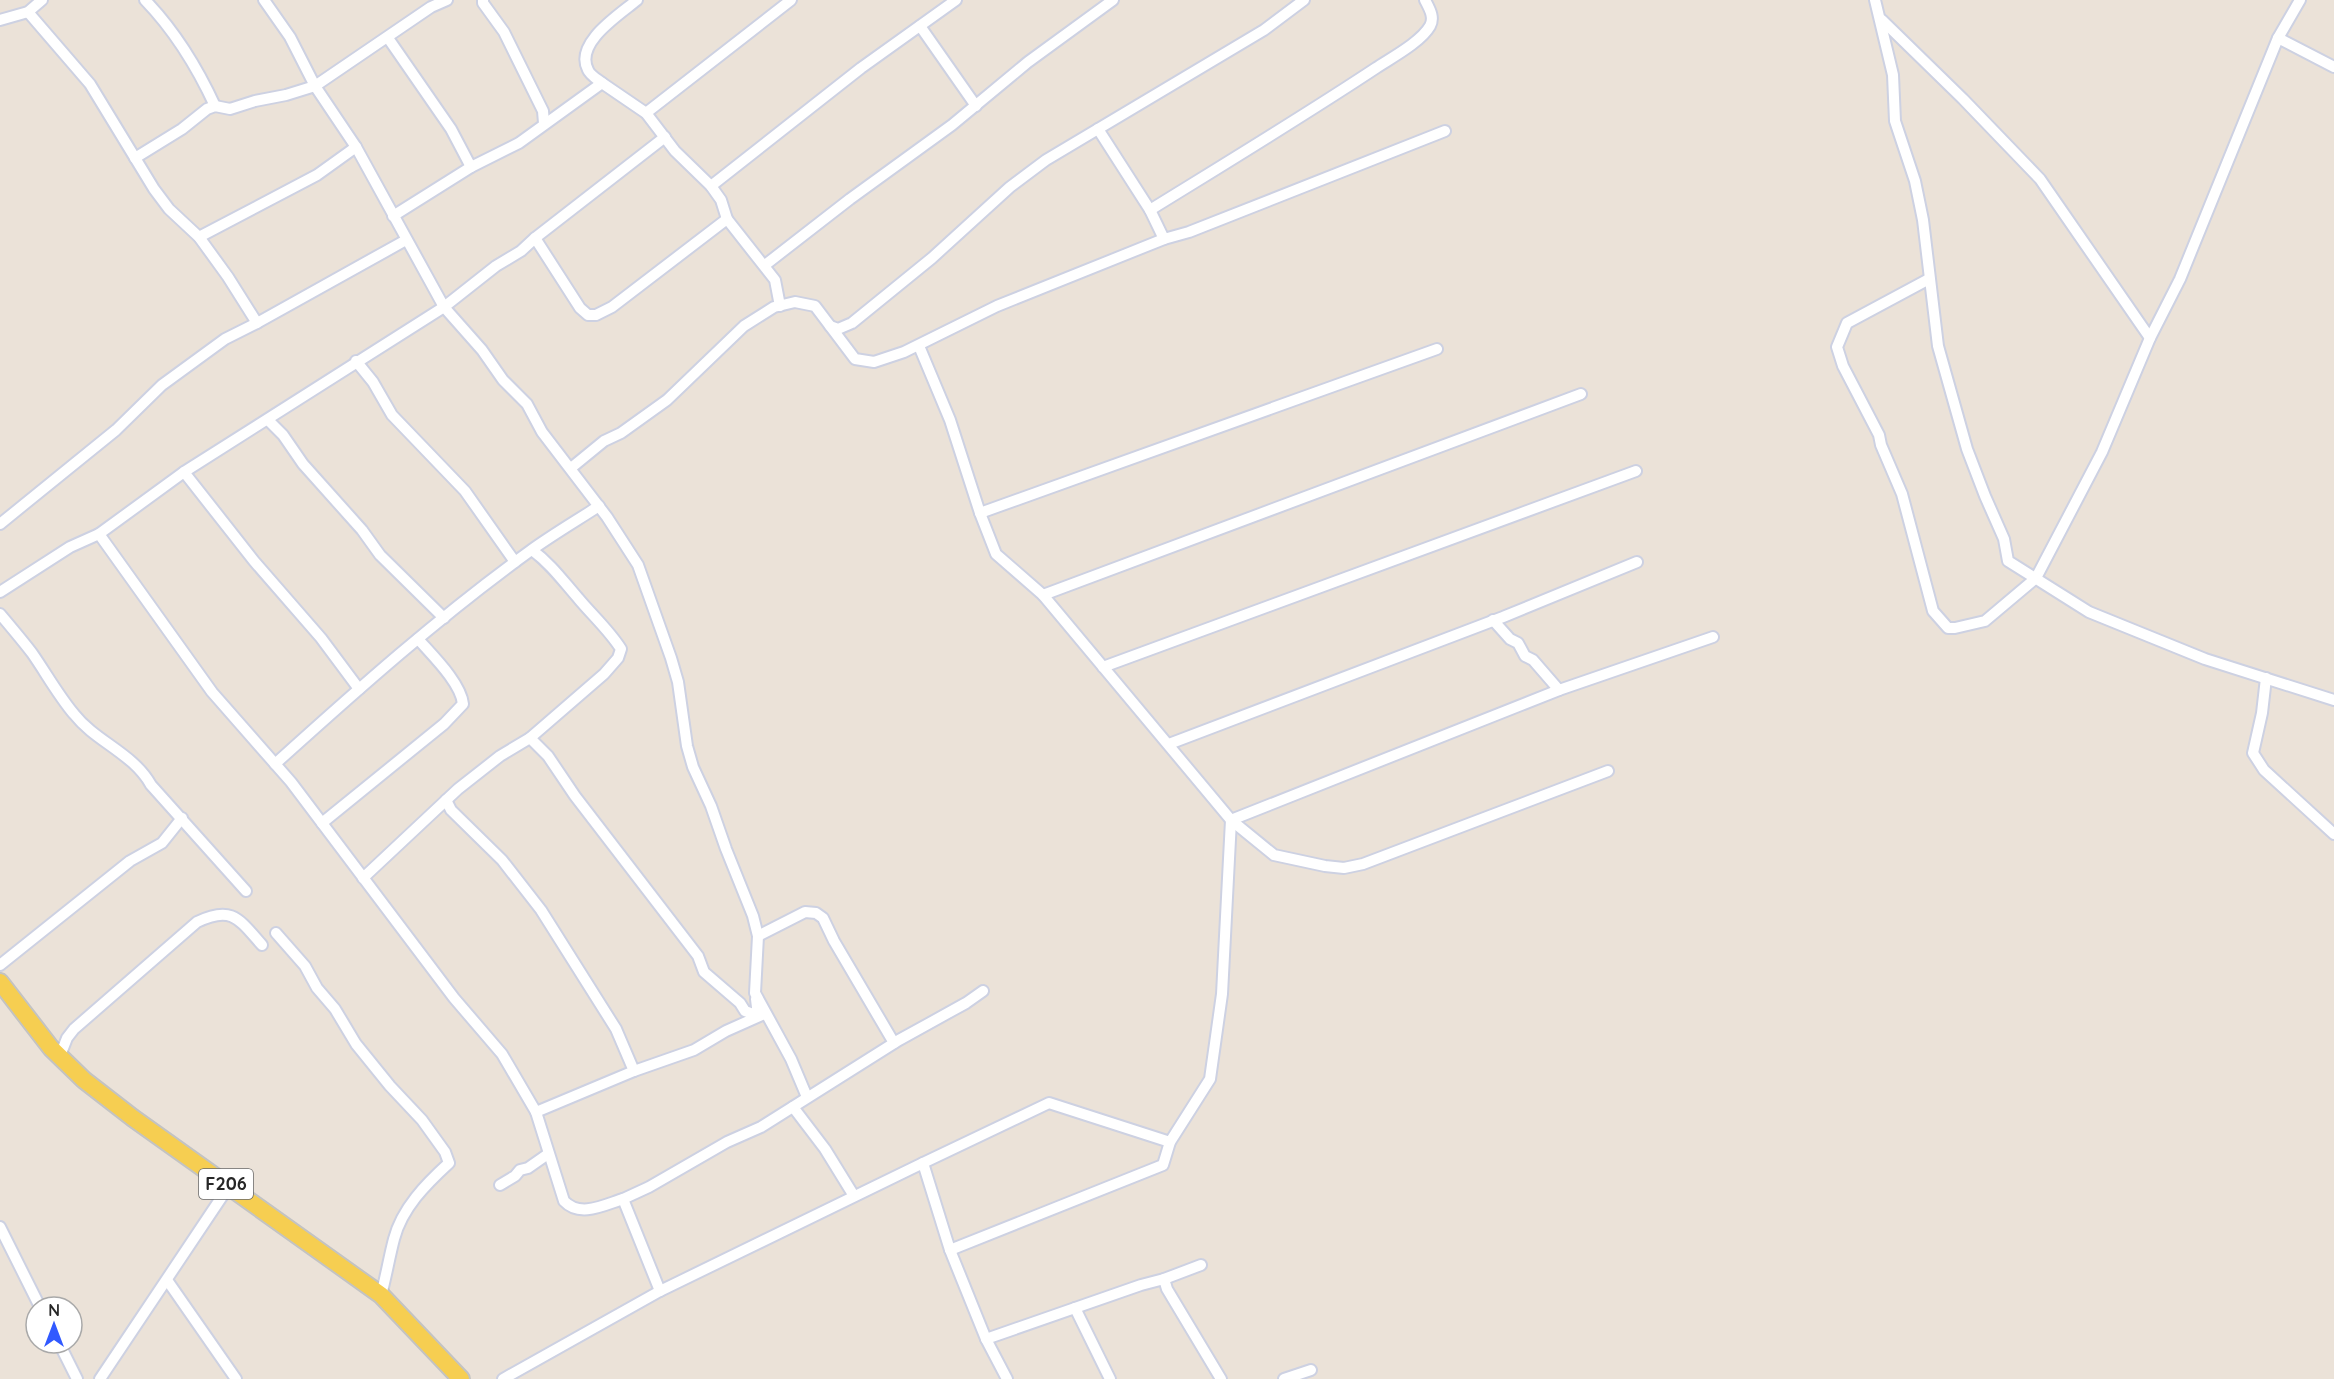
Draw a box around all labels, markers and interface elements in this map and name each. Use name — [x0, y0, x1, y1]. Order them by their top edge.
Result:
road number: F206 — [199, 1169, 253, 1199]
north arrow — [24, 1295, 84, 1355]
text: N — [48, 1300, 60, 1320]

